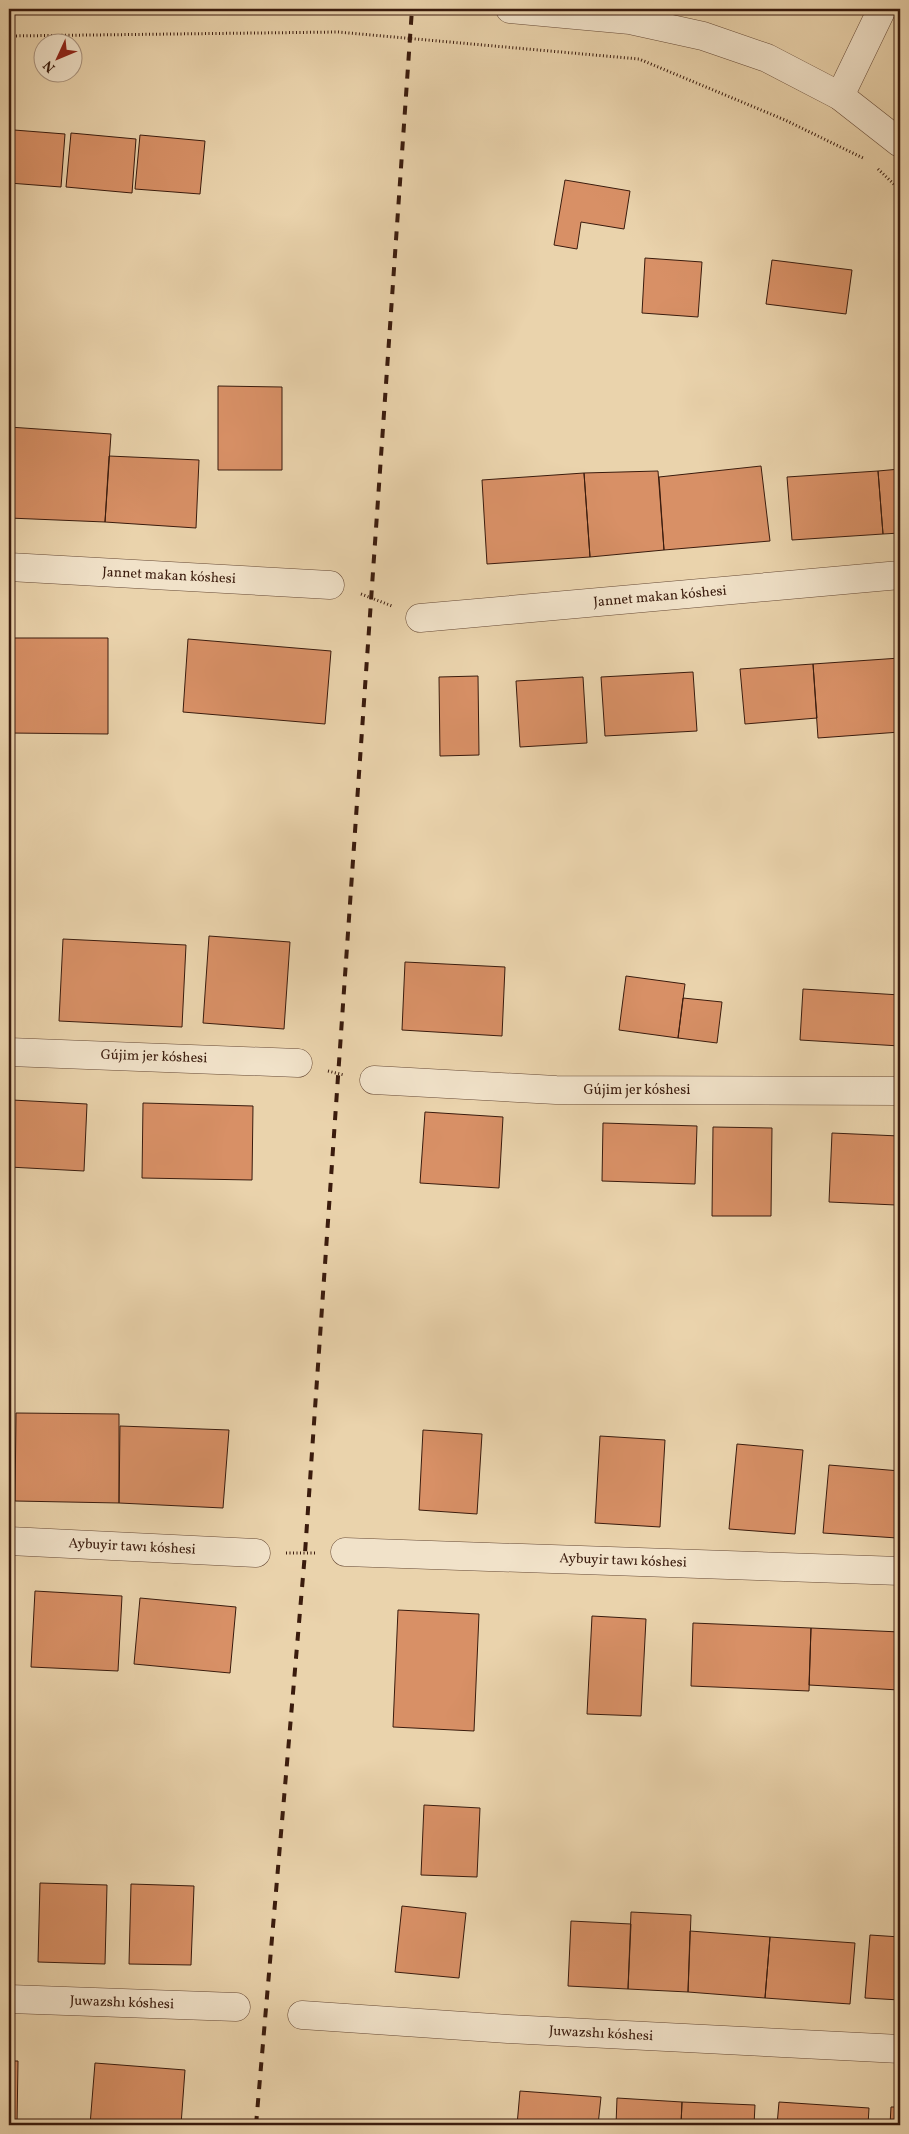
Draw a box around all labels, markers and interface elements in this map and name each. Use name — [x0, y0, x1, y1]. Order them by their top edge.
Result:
north arrow — [32, 32, 82, 82]
text: N — [39, 56, 60, 76]
street label: Jannet makan kóshesi — [102, 563, 236, 589]
street label: Jannet makan kóshesi — [593, 582, 727, 612]
street label: Gújim jer kóshesi — [100, 1046, 208, 1068]
street label: Gújim jer kóshesi — [584, 1081, 690, 1100]
street label: Aybuyir tawı kóshesi — [68, 1534, 196, 1560]
street label: Aybuyir tawı kóshesi — [559, 1549, 687, 1573]
street label: Juwazshı kóshesi — [70, 1992, 174, 2014]
street label: Juwazshı kóshesi — [548, 2022, 654, 2046]

